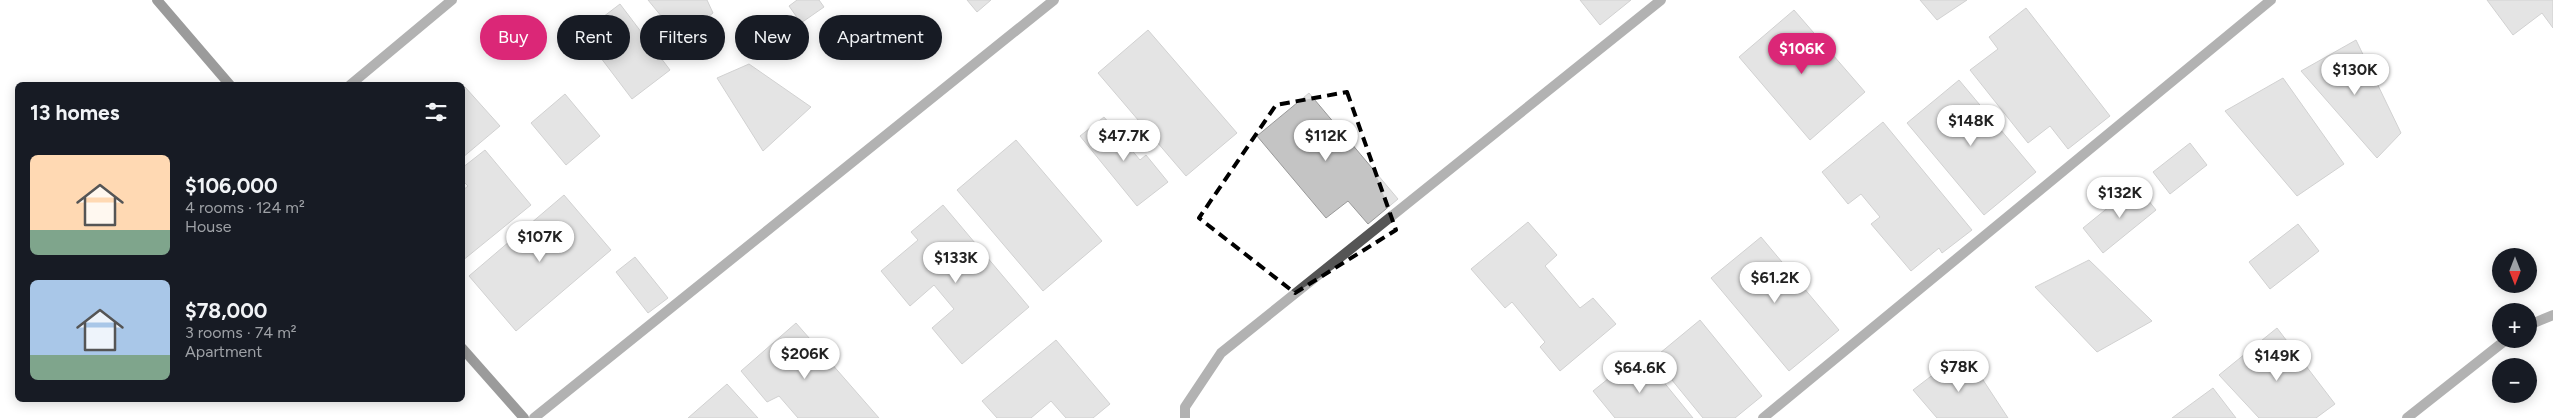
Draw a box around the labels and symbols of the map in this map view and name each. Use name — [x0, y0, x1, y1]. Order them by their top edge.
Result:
pin: $106K — [1767, 32, 1837, 75]
pin: $130K — [2320, 54, 2390, 96]
pin: $148K — [1936, 104, 2006, 147]
pin: $47.7K — [1083, 120, 1165, 162]
pin: $112K — [1291, 120, 1361, 162]
pin: $132K — [2085, 176, 2155, 219]
pin: $107K — [505, 220, 575, 263]
pin: $133K — [921, 242, 991, 284]
north arrow — [2492, 248, 2538, 292]
pin: $61.2K — [1734, 262, 1816, 304]
pin: $206K — [770, 338, 840, 380]
pin: $149K — [2242, 340, 2312, 382]
pin: $78K — [1929, 350, 1989, 393]
pin: $64.6K — [1599, 352, 1681, 394]

